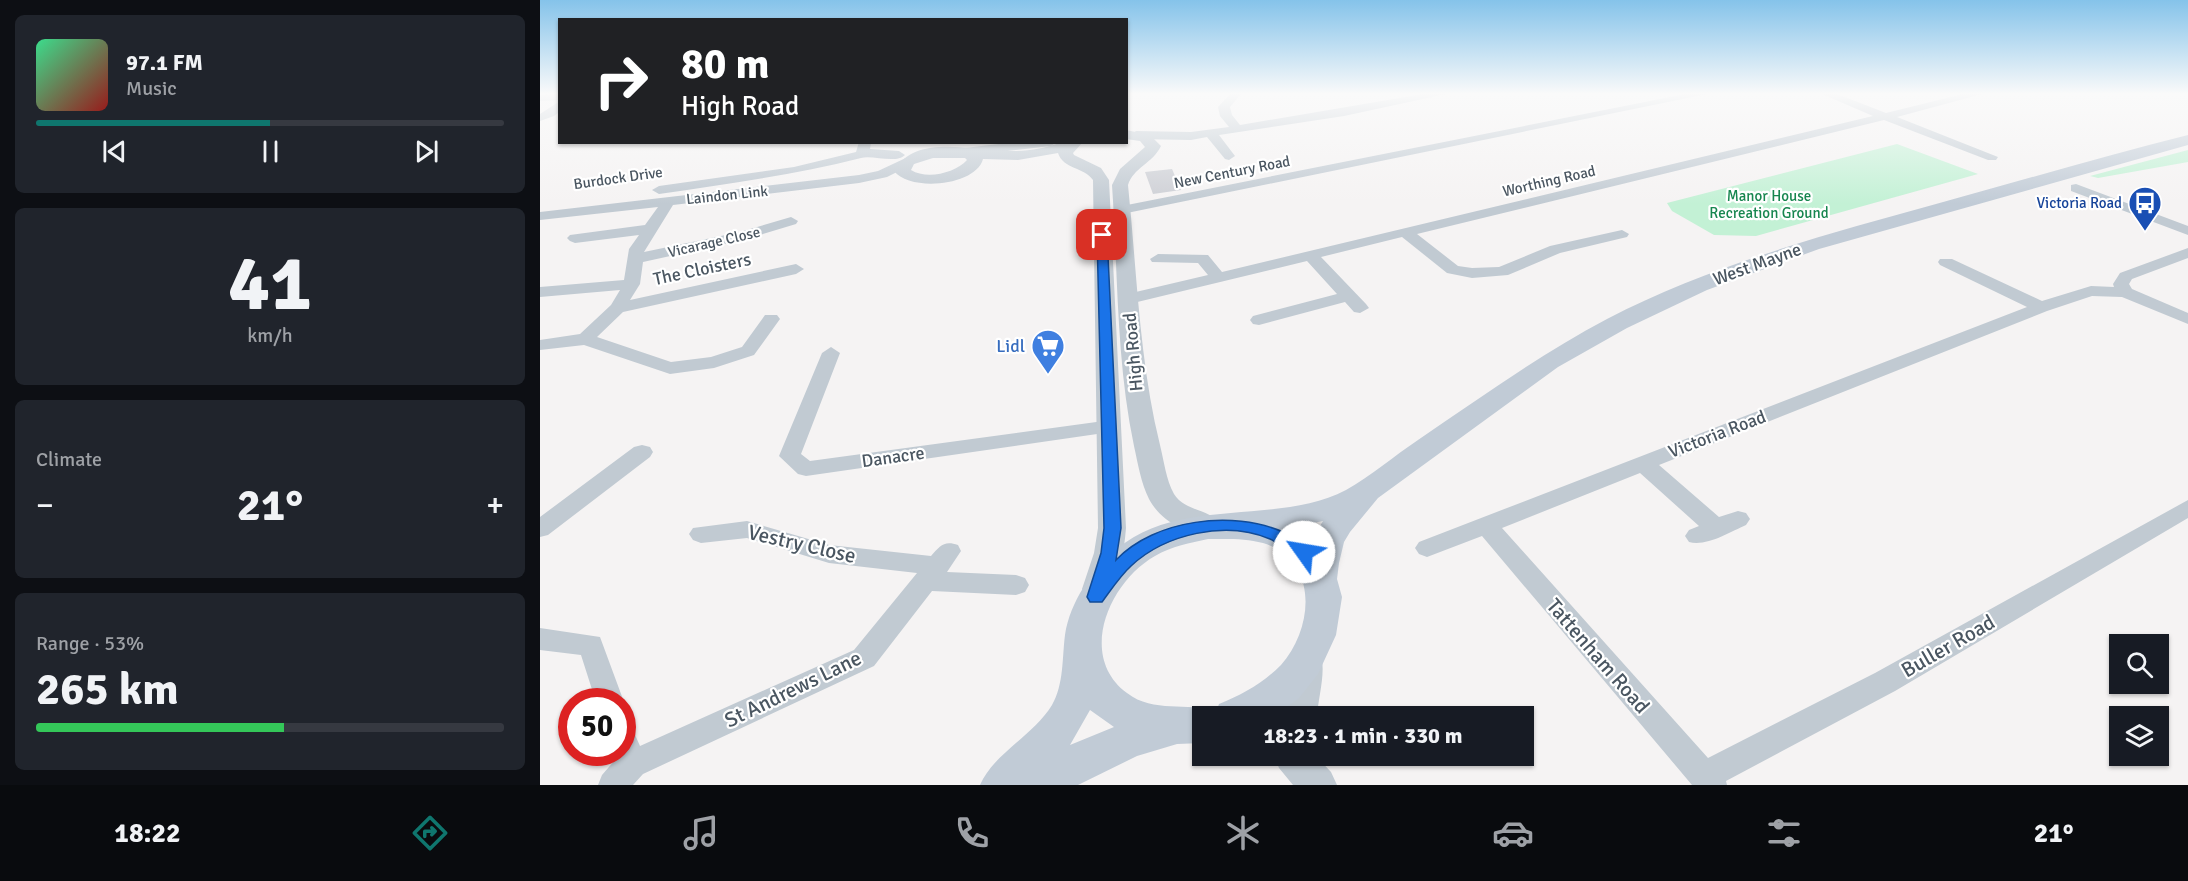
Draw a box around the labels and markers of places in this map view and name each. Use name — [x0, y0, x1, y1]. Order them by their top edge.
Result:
bus stop icon: Victoria Road — [2127, 185, 2163, 232]
place label: Victoria Road — [2036, 194, 2122, 212]
pin — [1076, 209, 1127, 260]
supermarket icon: Lidl — [1030, 328, 1066, 375]
place label: Lidl — [996, 335, 1025, 357]

